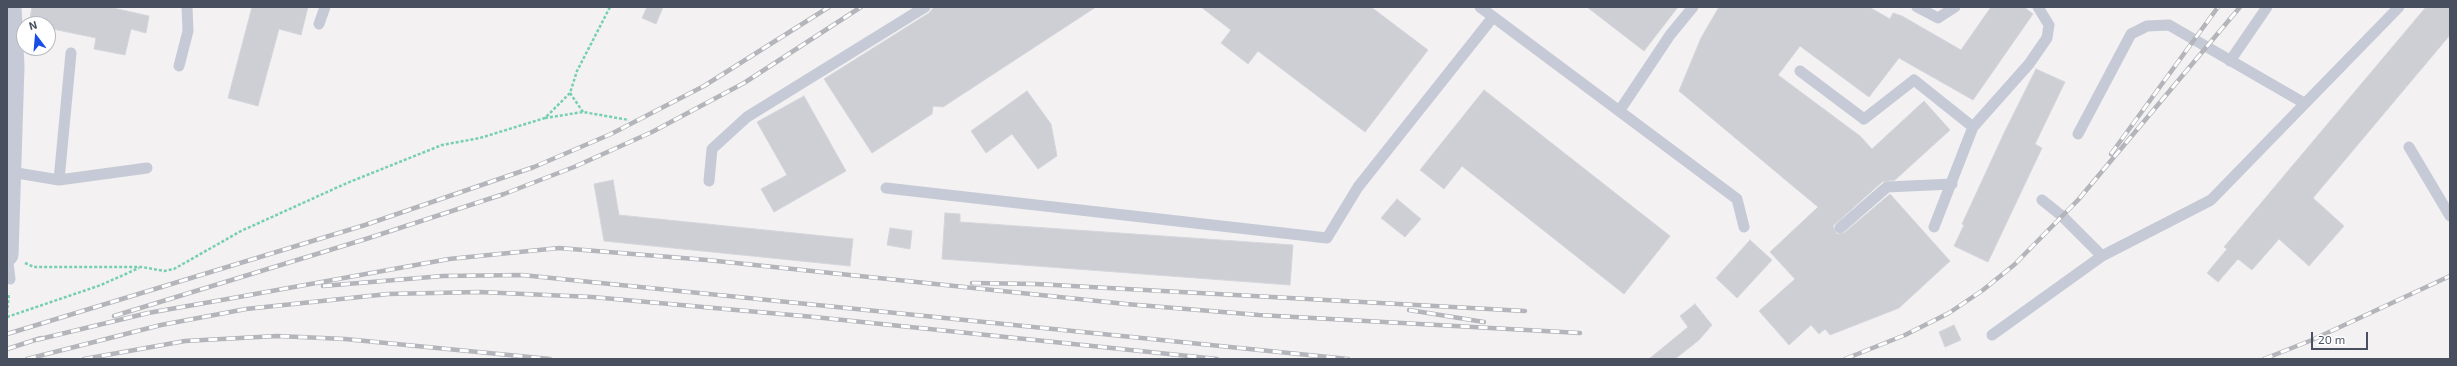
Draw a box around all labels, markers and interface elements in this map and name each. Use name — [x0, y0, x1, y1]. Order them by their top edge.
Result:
north arrow — [16, 16, 56, 56]
text: N — [27, 18, 38, 32]
scale bar — [2313, 324, 2370, 350]
text: 20 m — [2318, 332, 2345, 346]

